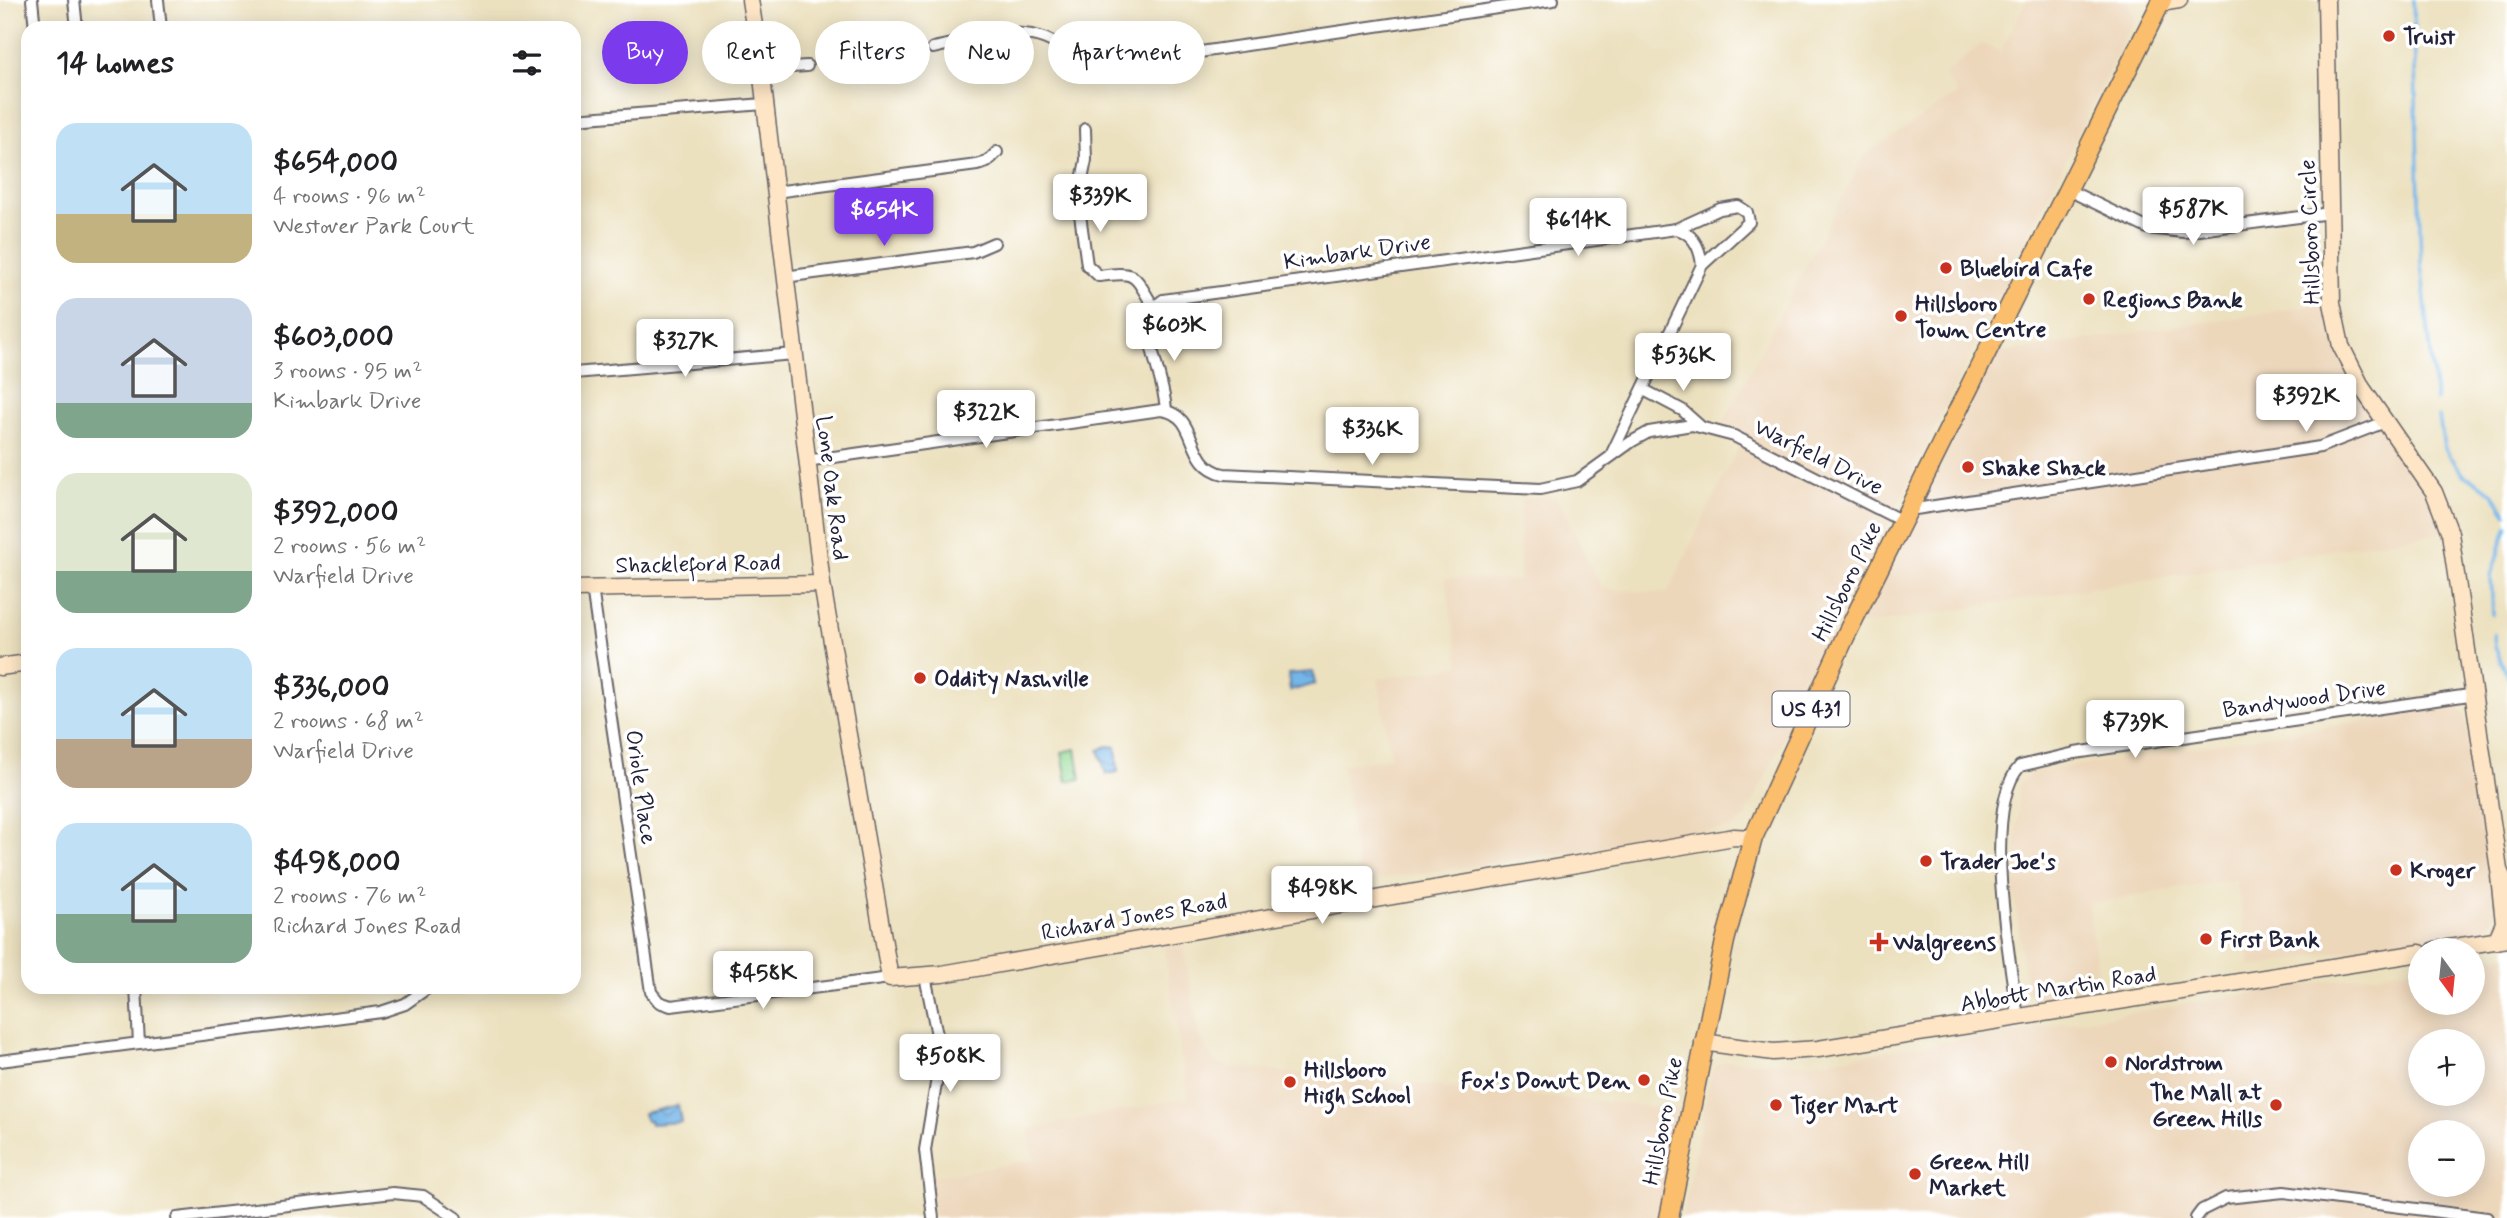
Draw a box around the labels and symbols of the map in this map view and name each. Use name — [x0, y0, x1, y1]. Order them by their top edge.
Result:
place label: Truist — [2403, 23, 2456, 53]
marker: Truist — [2381, 28, 2397, 44]
street label: Hillsboro Circle — [2293, 159, 2329, 305]
pin: $339K — [1051, 174, 1149, 234]
pin: $654K — [835, 188, 933, 248]
pin: $587K — [2144, 188, 2242, 247]
pin: $614K — [1529, 198, 1627, 258]
street label: Kimbark Drive — [1282, 228, 1433, 278]
place label: Bluebird Cafe — [1960, 255, 2093, 285]
marker: Bluebird Cafe — [1938, 260, 1954, 276]
place label: Regions Bank — [2103, 286, 2243, 319]
place label: Hillsboro Town Centre — [1915, 290, 2046, 346]
marker: Regions Bank — [2081, 291, 2097, 307]
pin: $603K — [1125, 304, 1223, 363]
marker: Hillsboro Town Centre — [1893, 308, 1909, 324]
pin: $327K — [636, 320, 734, 379]
pin: $536K — [1634, 334, 1732, 393]
pin: $392K — [2257, 374, 2355, 434]
pin: $322K — [937, 391, 1035, 450]
pin: $336K — [1323, 407, 1421, 467]
street label: Warfield Drive — [1749, 412, 1888, 503]
street label: Lone Oak Road — [807, 414, 855, 562]
place label: Shake Shack — [1982, 454, 2106, 484]
marker: Shake Shack — [1960, 459, 1976, 475]
street label: Hillsboro Pike — [1806, 517, 1890, 647]
street label: Shackleford Road — [615, 549, 781, 582]
place label: Oddity Nashville — [934, 665, 1089, 695]
marker: Oddity Nashville — [912, 670, 928, 686]
street label: Bandywood Drive — [2221, 674, 2388, 726]
road number: US 431 — [1772, 692, 1850, 726]
pin: $739K — [2086, 700, 2184, 760]
street label: Oriole Place — [617, 728, 663, 847]
place label: Trader Joe's — [1940, 848, 2056, 878]
marker: Trader Joe's — [1918, 853, 1934, 869]
place label: Kroger — [2410, 857, 2477, 887]
marker: Kroger — [2388, 862, 2404, 878]
pin: $498K — [1273, 866, 1371, 926]
street label: Richard Jones Road — [1039, 887, 1230, 949]
place label: First Bank — [2220, 926, 2320, 956]
place label: Walgreens — [1892, 929, 1996, 961]
marker: First Bank — [2198, 931, 2214, 947]
marker: Walgreens — [1871, 934, 1887, 950]
north arrow — [2408, 938, 2485, 1015]
pin: $458K — [714, 951, 812, 1011]
street label: Abbott Martin Road — [1958, 960, 2159, 1020]
pin: $508K — [901, 1034, 999, 1094]
place label: Nordstrom — [2125, 1049, 2223, 1079]
marker: Nordstrom — [2103, 1054, 2119, 1070]
street label: Hillsboro Pike — [1637, 1055, 1691, 1188]
place label: Hillsboro High School — [1304, 1056, 1411, 1115]
place label: Fox's Donut Den — [1461, 1067, 1631, 1097]
marker: Fox's Donut Den — [1636, 1072, 1652, 1088]
marker: Hillsboro High School — [1282, 1074, 1298, 1090]
place label: The Mall at Green Hills — [2150, 1079, 2263, 1135]
place label: Tiger Mart — [1790, 1092, 1898, 1125]
marker: Tiger Mart — [1768, 1097, 1784, 1113]
marker: The Mall at Green Hills — [2268, 1097, 2284, 1113]
place label: Green Hill Market — [1929, 1148, 2029, 1204]
marker: Green Hill Market — [1907, 1166, 1923, 1182]

